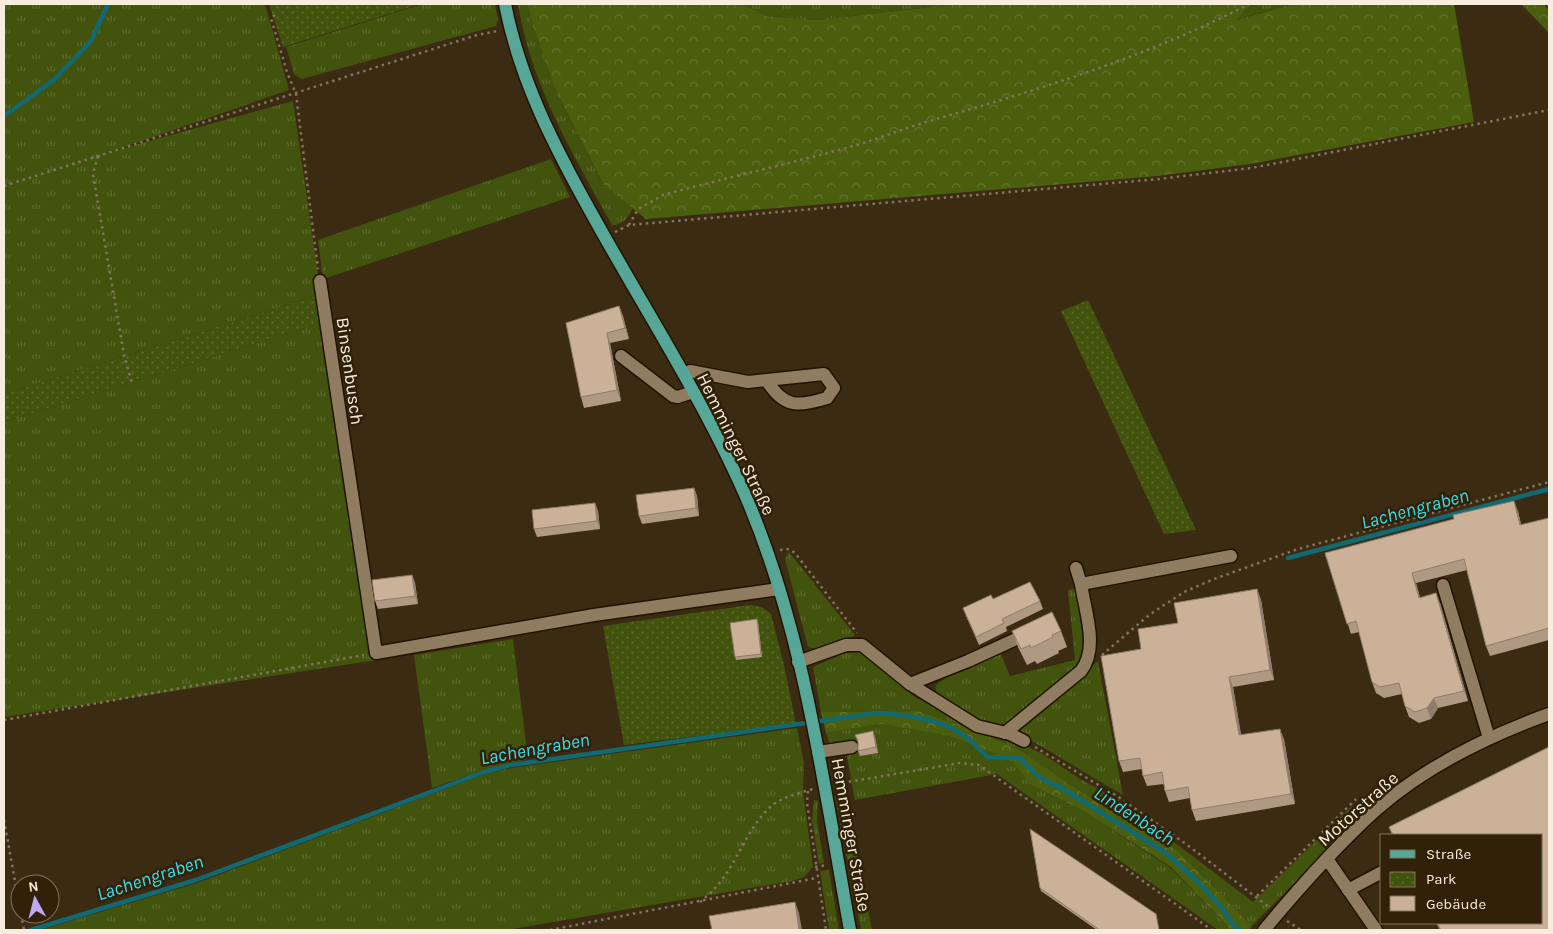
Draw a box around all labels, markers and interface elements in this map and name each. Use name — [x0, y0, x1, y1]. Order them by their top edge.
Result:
street label: Binsenbusch — [332, 316, 368, 426]
street label: Hemminger Straße — [692, 369, 780, 519]
water label: Lachengraben — [1359, 484, 1471, 534]
water label: Lachengraben — [479, 729, 591, 769]
street label: Hemminger Straße — [827, 756, 875, 914]
street label: Motorstraße — [1313, 767, 1403, 851]
water label: Lindenbach — [1090, 782, 1178, 850]
legend — [1380, 834, 1543, 924]
text: Straße — [1426, 845, 1471, 863]
water label: Lachengraben — [94, 850, 206, 906]
text: Park — [1426, 870, 1456, 888]
north arrow — [10, 874, 60, 924]
text: N — [27, 878, 39, 896]
text: Gebäude — [1426, 895, 1486, 913]

